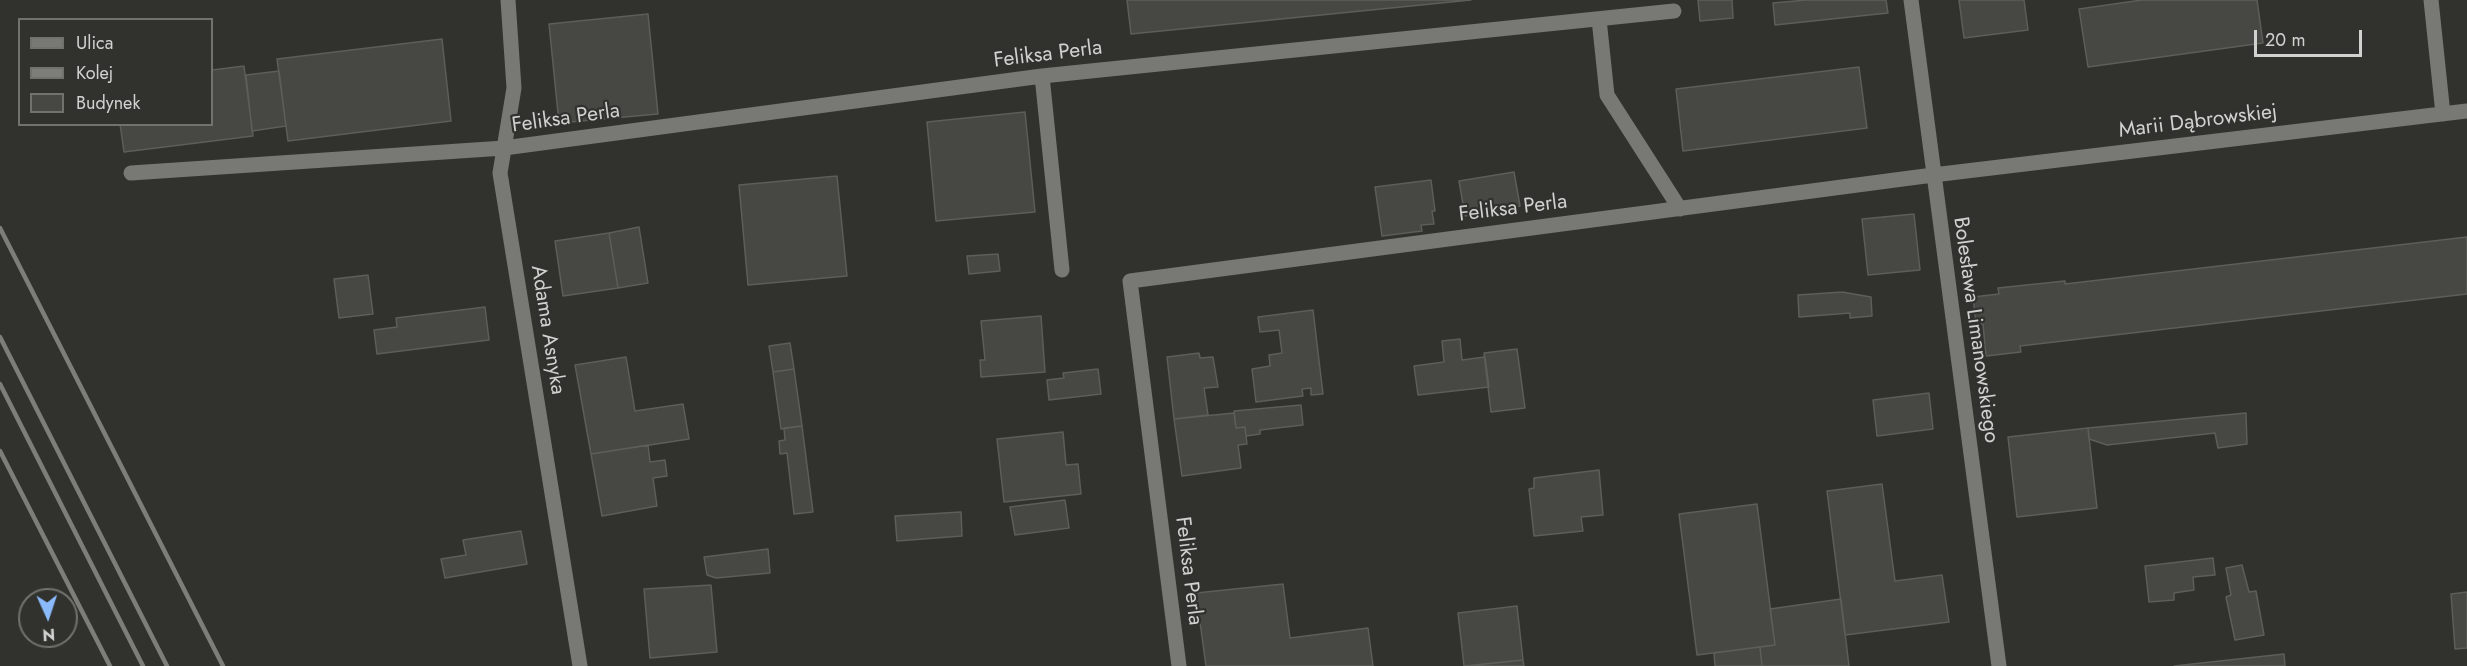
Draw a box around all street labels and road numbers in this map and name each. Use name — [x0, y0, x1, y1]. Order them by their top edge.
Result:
street label: Feliksa Perla — [992, 36, 1104, 74]
street label: Feliksa Perla — [510, 99, 622, 139]
street label: Marii Dąbrowskiej — [2117, 100, 2279, 144]
street label: Feliksa Perla — [1457, 190, 1569, 228]
street label: Bolesława Limanowskiego — [1947, 215, 2003, 445]
street label: Adama Asnyka — [524, 264, 570, 396]
street label: Feliksa Perla — [1169, 515, 1207, 627]

